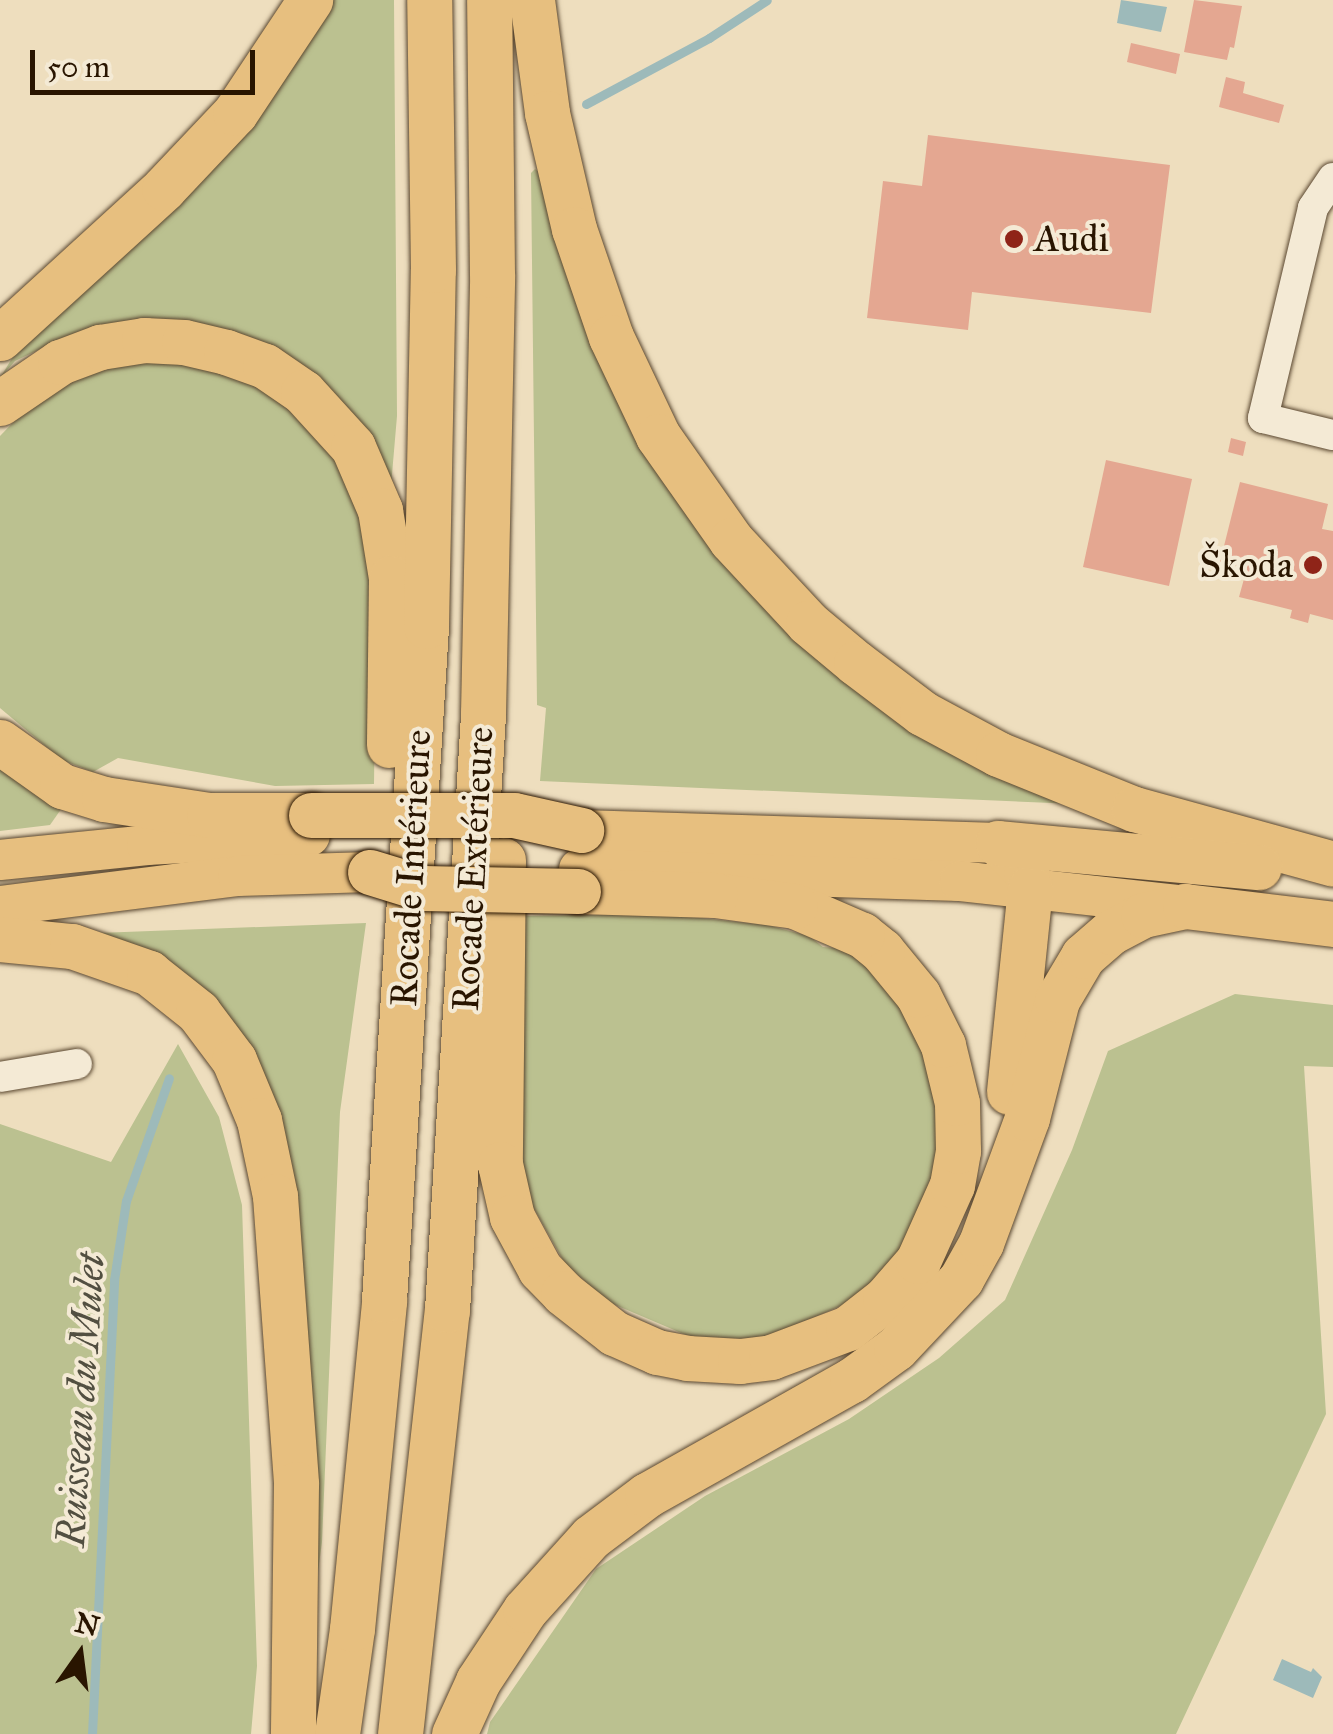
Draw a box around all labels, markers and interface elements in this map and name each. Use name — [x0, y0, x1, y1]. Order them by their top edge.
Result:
scale bar — [35, 30, 260, 92]
text: 50 m — [47, 49, 110, 85]
place label: Audi — [1034, 216, 1109, 262]
marker: Audi — [1003, 228, 1025, 250]
place label: Škoda — [1199, 542, 1293, 588]
marker: Škoda — [1302, 554, 1324, 576]
street label: Rocade Extérieure — [443, 726, 503, 1012]
street label: Rocade Intérieure — [381, 728, 441, 1008]
water label: Ruisseau du Mulet — [47, 1251, 115, 1549]
north arrow — [30, 1604, 130, 1704]
text: N — [72, 1605, 103, 1644]

